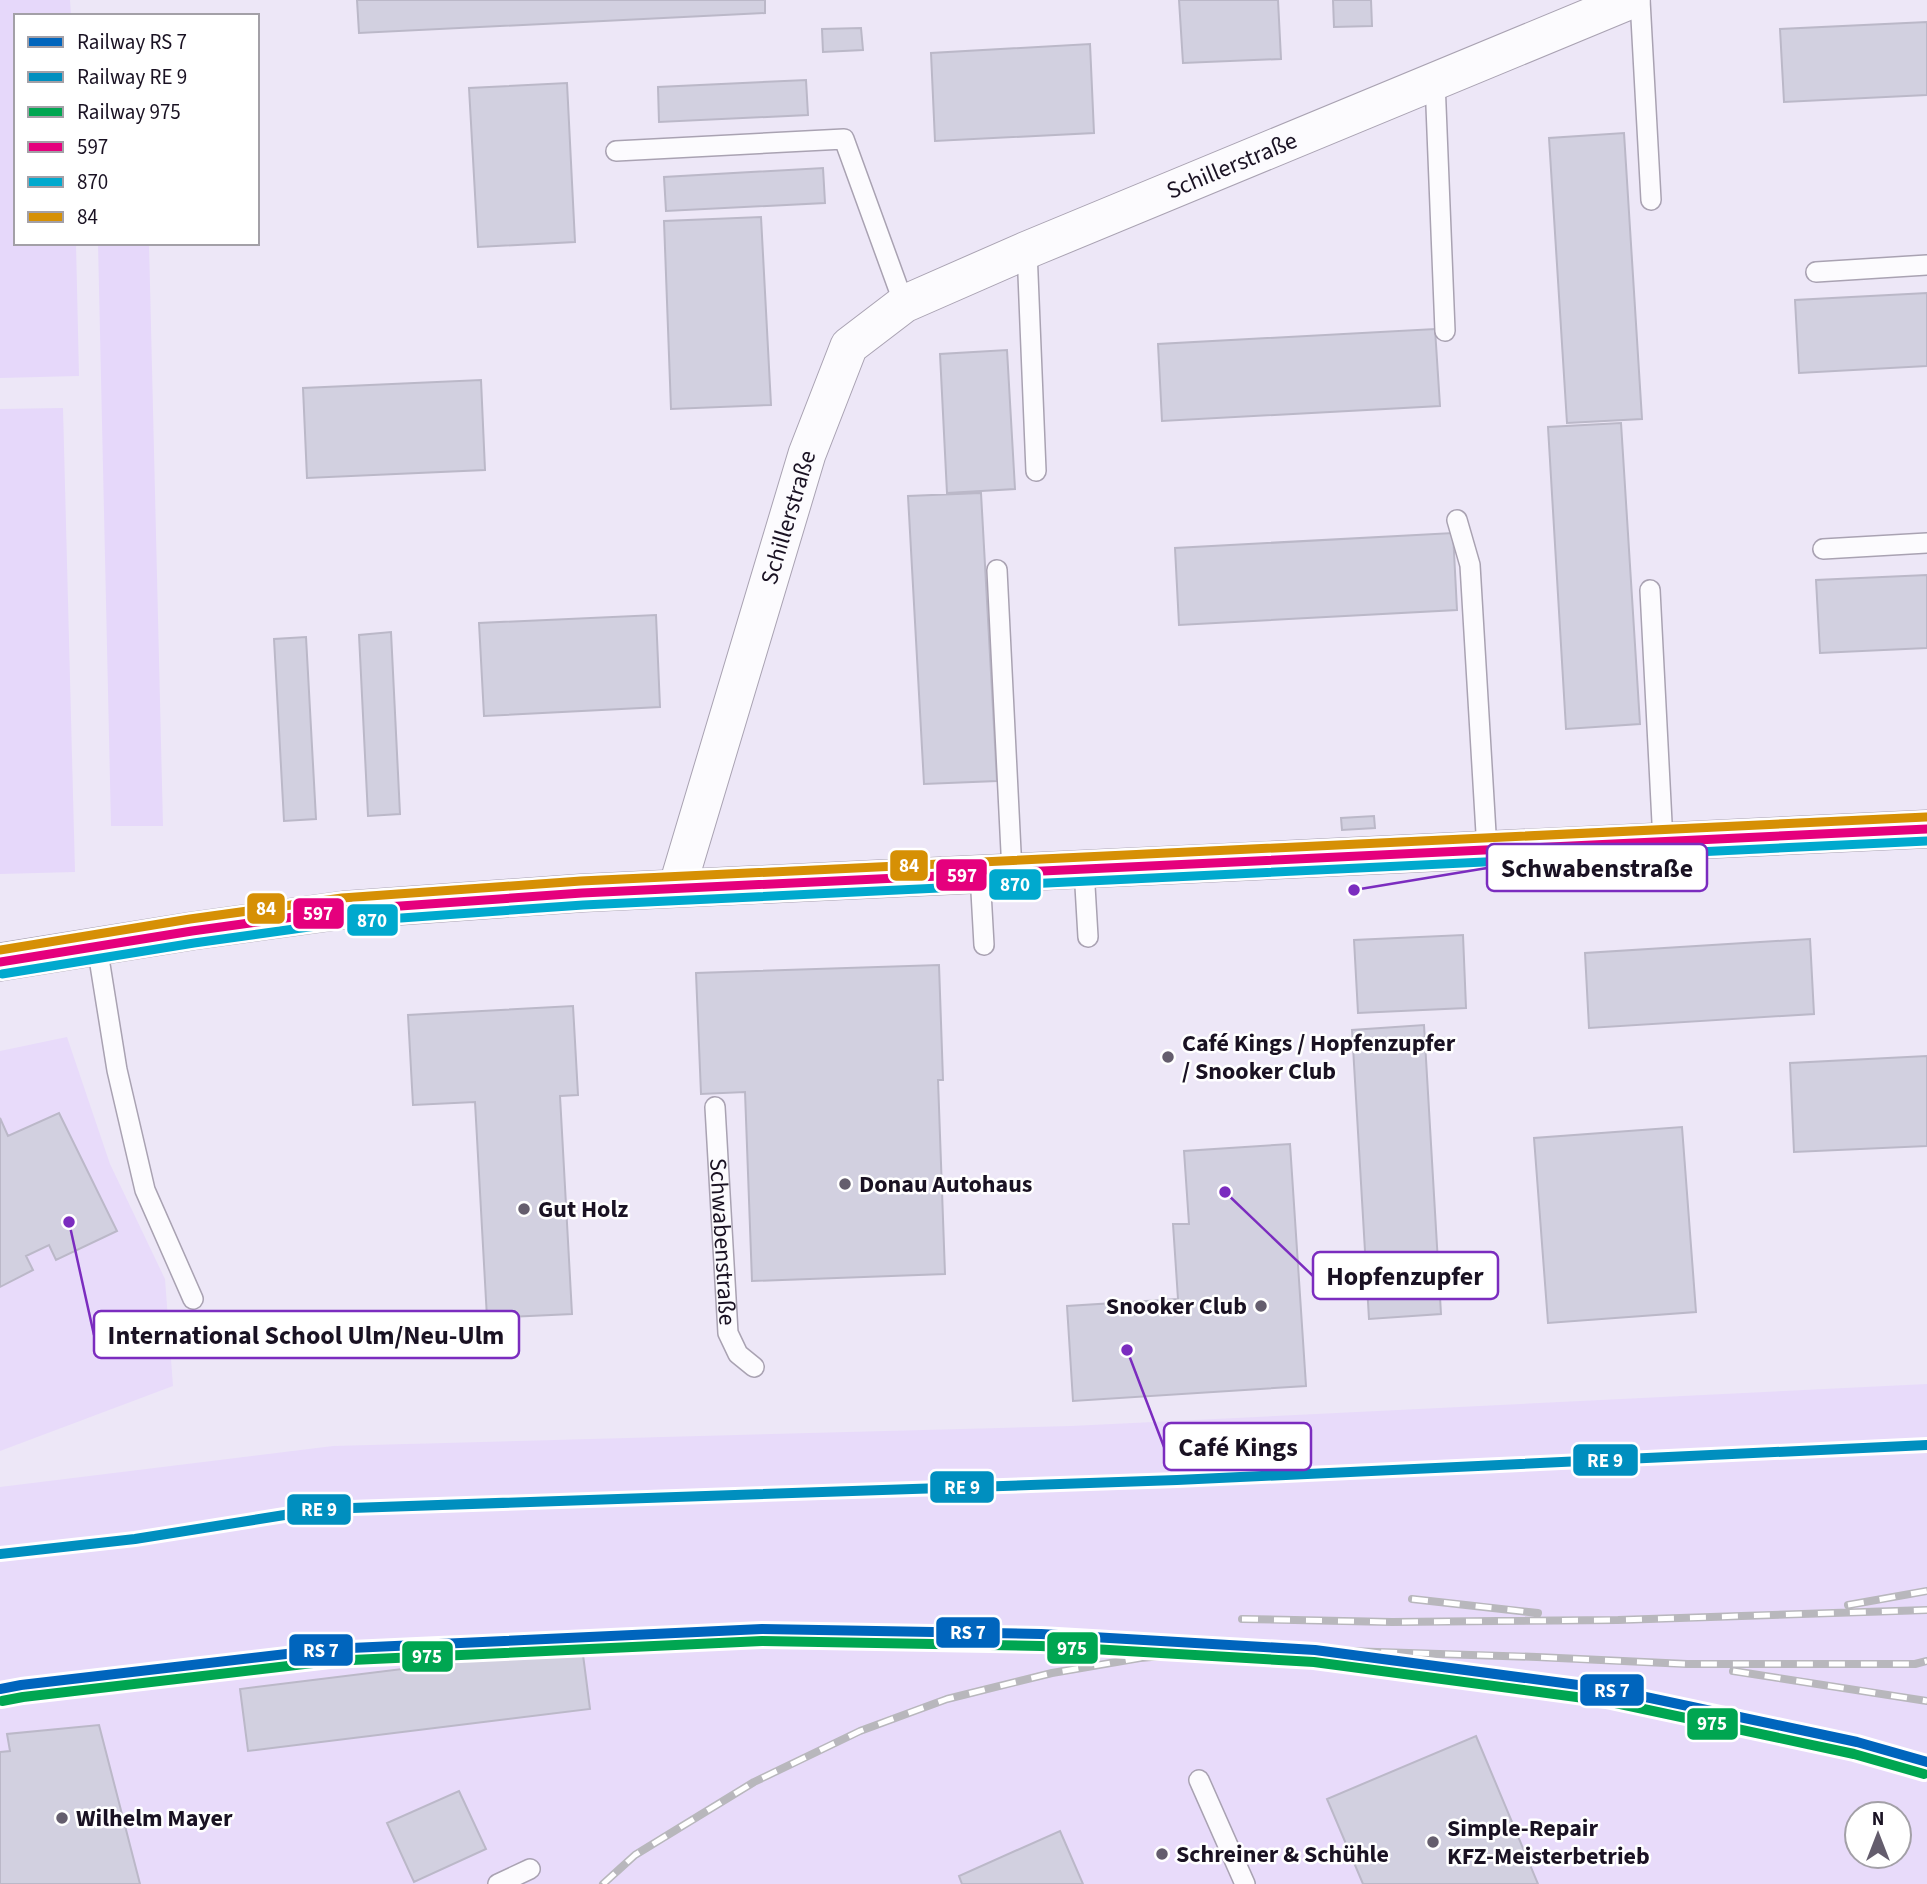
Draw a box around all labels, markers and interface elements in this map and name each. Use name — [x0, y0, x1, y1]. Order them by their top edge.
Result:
legend — [14, 14, 259, 245]
text: Railway RS 7 — [77, 27, 187, 57]
text: Railway RE 9 — [77, 62, 187, 92]
text: Railway 975 — [77, 97, 181, 127]
street label: Schillerstraße — [1161, 123, 1302, 208]
text: 597 — [77, 132, 108, 162]
text: 870 — [77, 167, 108, 197]
text: 84 — [77, 202, 98, 232]
street label: Schillerstraße — [751, 446, 825, 589]
callout: Schwabenstraße — [1487, 844, 1707, 891]
line badge: 84 — [889, 849, 929, 882]
text: Schwabenstraße — [1501, 850, 1693, 887]
text: 84 — [899, 853, 919, 880]
line badge: 597 — [935, 858, 988, 892]
text: 597 — [947, 863, 977, 890]
line badge: 870 — [988, 868, 1042, 901]
text: 870 — [1000, 872, 1030, 899]
line badge: 84 — [246, 892, 286, 925]
text: 84 — [256, 896, 276, 923]
line badge: 597 — [292, 897, 345, 930]
text: 597 — [303, 901, 333, 928]
line badge: 870 — [346, 903, 399, 937]
text: 870 — [357, 908, 387, 935]
place label: Café Kings / Hopfenzupfer / Snooker Club — [1182, 1026, 1456, 1089]
marker: Café Kings / Hopfenzupfer / Snooker Club — [1160, 1049, 1176, 1065]
street label: Schwabenstraße — [700, 1157, 745, 1326]
place label: Donau Autohaus — [859, 1167, 1032, 1202]
marker: Donau Autohaus — [837, 1176, 853, 1192]
place label: Gut Holz — [538, 1192, 628, 1227]
marker: Gut Holz — [516, 1201, 532, 1217]
callout: Hopfenzupfer — [1313, 1252, 1498, 1299]
text: Hopfenzupfer — [1326, 1258, 1484, 1295]
place label: Snooker Club — [1106, 1289, 1247, 1324]
marker: Snooker Club — [1253, 1298, 1269, 1314]
callout: International School Ulm/Neu-Ulm — [94, 1311, 519, 1358]
text: International School Ulm/Neu-Ulm — [108, 1317, 504, 1354]
callout: Café Kings — [1164, 1423, 1311, 1470]
text: Café Kings — [1178, 1429, 1298, 1466]
line badge: RE 9 — [1572, 1443, 1639, 1477]
text: RE 9 — [1587, 1448, 1623, 1475]
line badge: RE 9 — [929, 1470, 995, 1504]
text: RE 9 — [944, 1475, 980, 1502]
line badge: RE 9 — [286, 1493, 352, 1526]
text: RE 9 — [301, 1497, 337, 1524]
line badge: RS 7 — [935, 1616, 1001, 1649]
text: RS 7 — [950, 1620, 986, 1647]
line badge: 975 — [1046, 1631, 1099, 1665]
line badge: RS 7 — [288, 1633, 354, 1667]
text: 975 — [1057, 1636, 1087, 1663]
text: RS 7 — [303, 1638, 339, 1665]
line badge: 975 — [401, 1640, 454, 1673]
text: 975 — [412, 1644, 442, 1671]
line badge: RS 7 — [1579, 1673, 1645, 1707]
text: RS 7 — [1594, 1678, 1630, 1705]
line badge: 975 — [1686, 1707, 1739, 1741]
text: 975 — [1697, 1711, 1727, 1738]
north arrow — [1843, 1800, 1913, 1870]
place label: Wilhelm Mayer — [76, 1801, 233, 1836]
text: N — [1872, 1806, 1884, 1833]
marker: Wilhelm Mayer — [54, 1810, 70, 1826]
place label: Simple-Repair KFZ-Meisterbetrieb — [1447, 1811, 1650, 1874]
marker: Simple-Repair KFZ-Meisterbetrieb — [1425, 1834, 1441, 1850]
place label: Schreiner & Schühle — [1176, 1837, 1389, 1872]
marker: Schreiner & Schühle — [1154, 1846, 1170, 1862]

